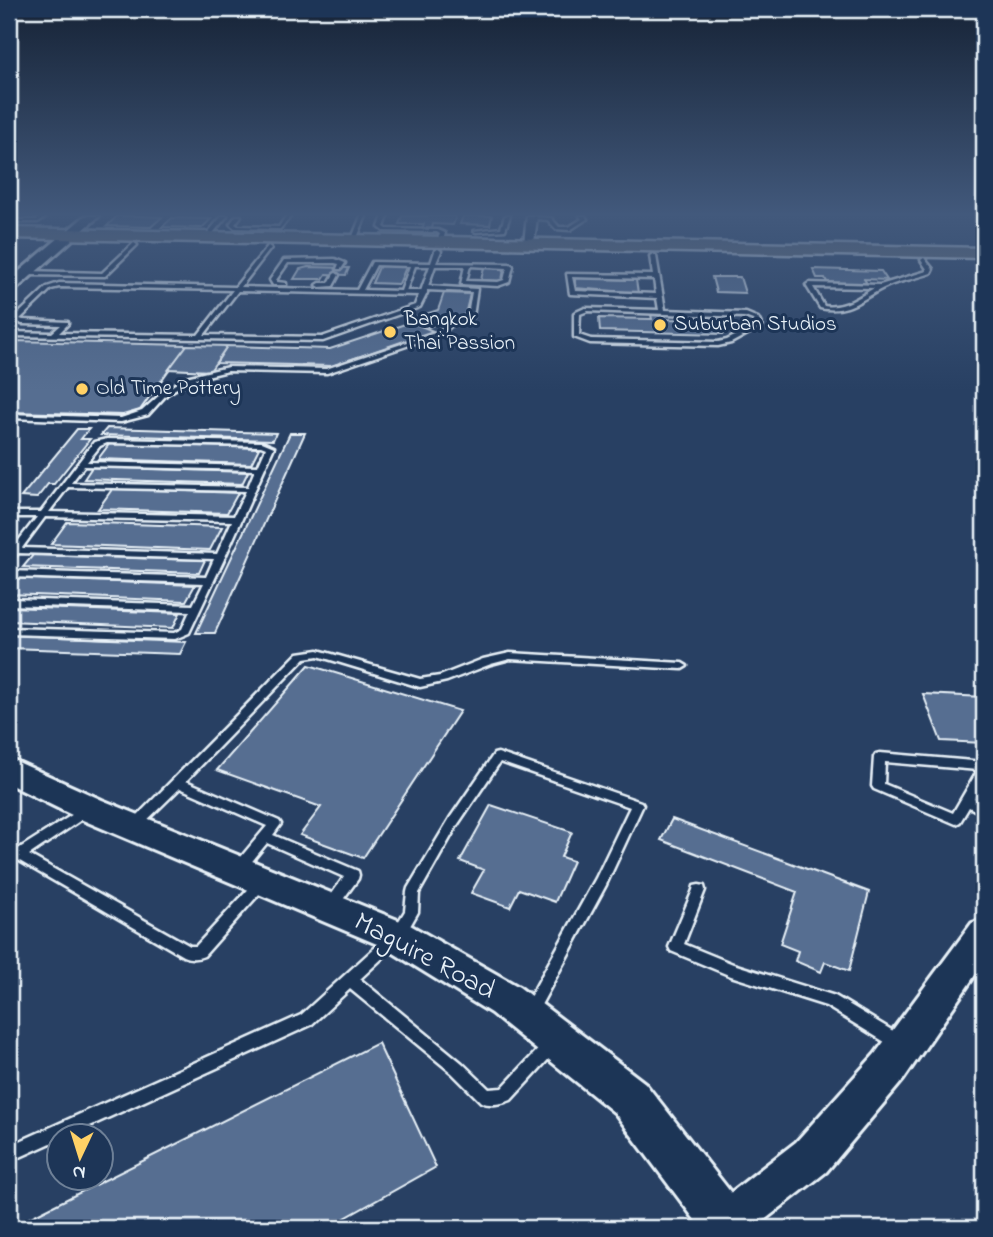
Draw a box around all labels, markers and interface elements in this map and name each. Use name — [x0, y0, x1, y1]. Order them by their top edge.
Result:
place label: Bangkok Thai Passion — [403, 305, 515, 359]
place label: Suburban Studios — [674, 310, 837, 340]
marker: Suburban Studios — [652, 317, 668, 333]
marker: Bangkok Thai Passion — [382, 324, 398, 340]
place label: Old Time Pottery — [96, 374, 241, 406]
marker: Old Time Pottery — [74, 381, 90, 397]
street label: Maguire Road — [346, 903, 502, 1012]
north arrow — [46, 1122, 116, 1192]
text: N — [71, 1158, 86, 1185]

